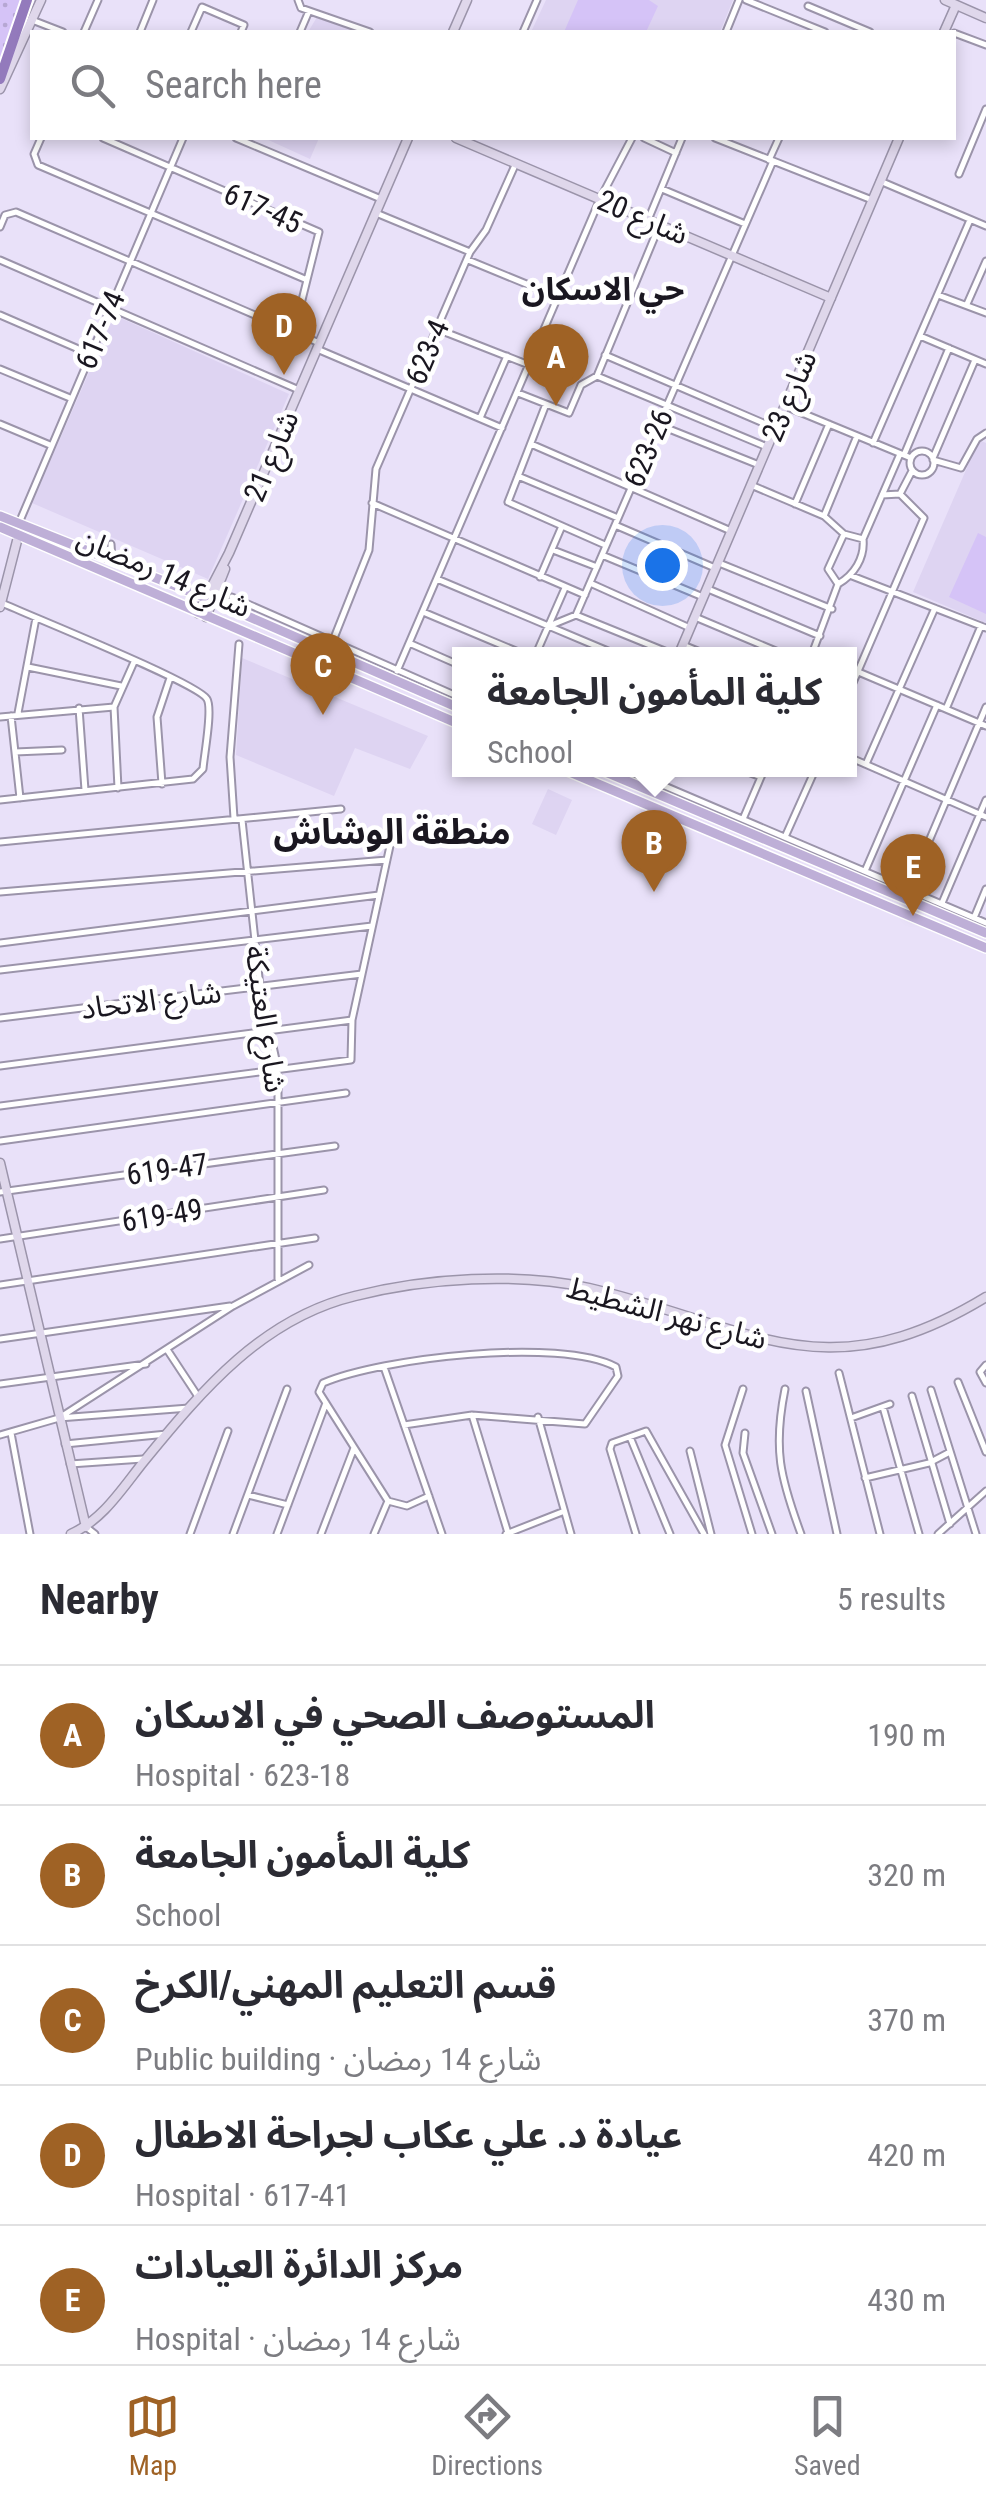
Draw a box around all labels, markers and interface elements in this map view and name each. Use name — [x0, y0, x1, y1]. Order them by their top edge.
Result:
search box — [30, 30, 956, 140]
icon: search — [65, 58, 120, 113]
text: Search here — [145, 63, 322, 107]
street label: 617-45 — [219, 175, 307, 241]
street label: شارع 20 — [590, 182, 694, 256]
district label: حي الاسكان — [522, 270, 684, 314]
street label: 617-74 — [68, 286, 132, 374]
pin: D — [252, 292, 316, 375]
street label: 623-4 — [398, 314, 456, 390]
pin: A — [524, 324, 588, 406]
street label: شارع 23 — [754, 345, 828, 449]
street label: 623-26 — [616, 404, 680, 492]
street label: شارع 21 — [236, 405, 310, 509]
street label: شارع 14 رمضان — [70, 520, 256, 629]
your location — [637, 540, 688, 591]
pin: C — [290, 632, 356, 715]
popup — [452, 647, 857, 777]
text: كلية المأمون الجامعة — [487, 670, 822, 714]
text: School — [487, 733, 573, 771]
pin: B — [622, 810, 686, 892]
district label: منطقة الوشاش — [273, 812, 511, 853]
pin: E — [880, 834, 946, 916]
street label: شارع العتيکة — [233, 943, 294, 1095]
street label: شارع الاتحاد — [79, 974, 224, 1031]
street label: 619-47 — [124, 1146, 210, 1192]
street label: 619-49 — [119, 1191, 205, 1239]
street label: شارع نهر الشطيط — [562, 1270, 771, 1361]
text: Nearby — [40, 1575, 159, 1624]
text: 5 results — [837, 1580, 946, 1618]
text: المستوصف الصحي في الاسكان — [135, 1693, 655, 1737]
text: A — [63, 1716, 82, 1754]
text: 190 m — [867, 1716, 946, 1754]
text: Hospital · 623-18 — [135, 1756, 350, 1794]
text: كلية المأمون الجامعة — [135, 1833, 470, 1877]
text: B — [64, 1856, 81, 1894]
text: 320 m — [867, 1856, 946, 1894]
text: School — [135, 1896, 221, 1934]
text: قسم التعليم المهني/الكرخ — [135, 1963, 556, 2007]
text: C — [63, 2001, 82, 2039]
text: 370 m — [867, 2001, 946, 2039]
text: Public building · شارع 14 رمضان — [135, 2040, 541, 2078]
text: عيادة د. علي عكاب لجراحة الاطفال — [135, 2113, 682, 2157]
text: D — [63, 2136, 82, 2174]
text: 420 m — [867, 2136, 946, 2174]
text: Hospital · 617-41 — [135, 2176, 350, 2214]
text: مركز الدائرة العيادات — [135, 2243, 463, 2287]
text: E — [65, 2281, 80, 2319]
text: 430 m — [867, 2281, 946, 2319]
text: Hospital · شارع 14 رمضان — [135, 2320, 461, 2358]
tab: Map — [125, 2389, 180, 2482]
tab: Directions — [431, 2389, 543, 2482]
tab: Saved — [794, 2389, 861, 2482]

